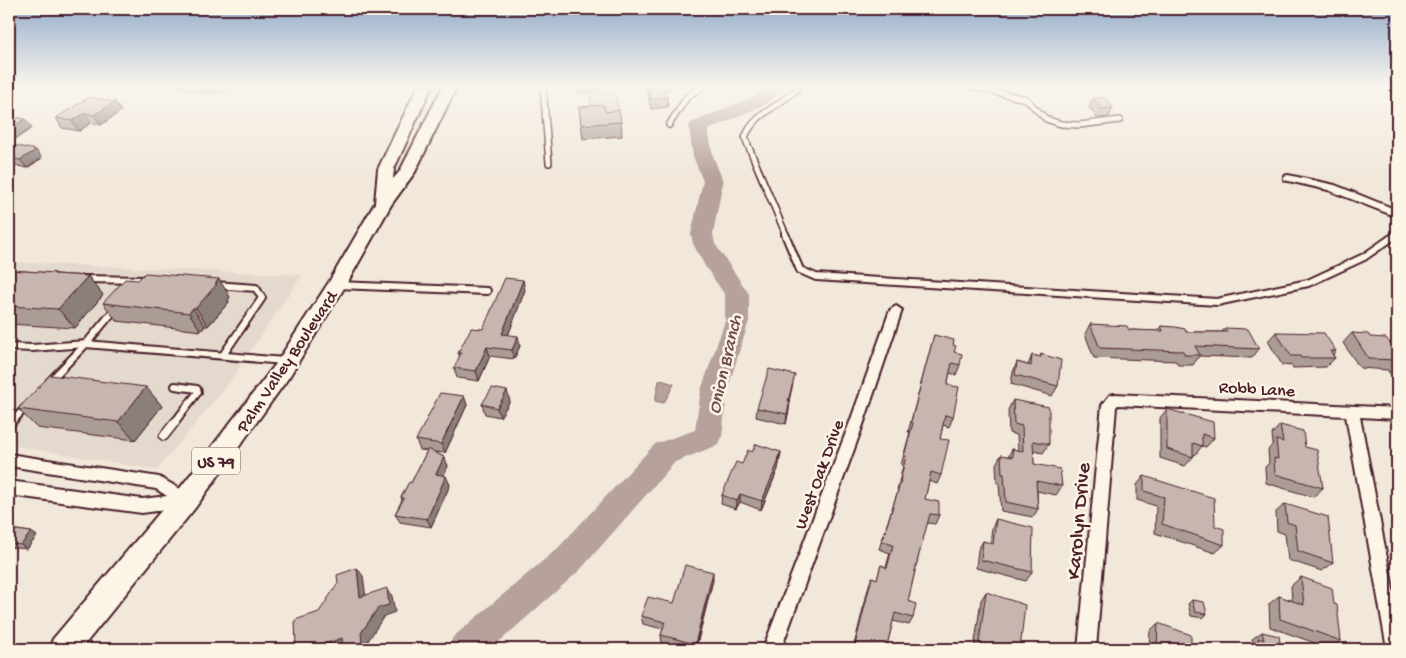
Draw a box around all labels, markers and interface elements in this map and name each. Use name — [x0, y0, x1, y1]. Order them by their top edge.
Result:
street label: Palm Valley Boulevard — [232, 286, 344, 438]
water label: Onion Branch — [704, 312, 749, 416]
street label: Robb Lane — [1218, 378, 1296, 403]
street label: West Oak Drive — [791, 416, 850, 533]
road number: US 79 — [192, 448, 240, 474]
street label: Karolyn Drive — [1063, 461, 1098, 581]

